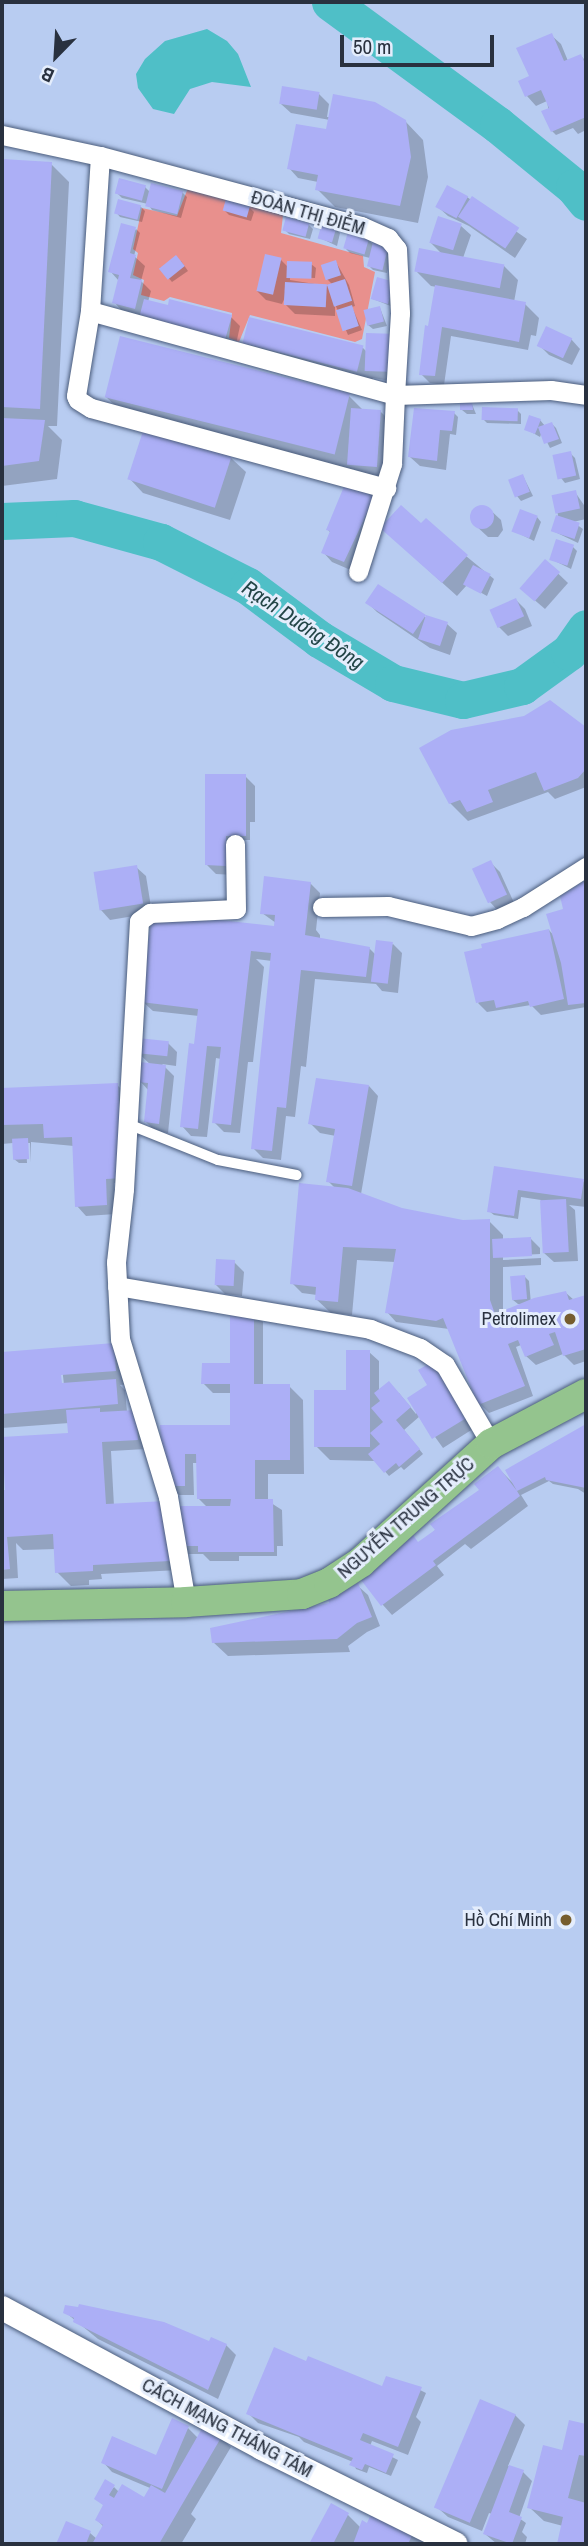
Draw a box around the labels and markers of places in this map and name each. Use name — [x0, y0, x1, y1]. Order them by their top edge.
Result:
place label: Petrolimex — [482, 1308, 556, 1330]
marker: Petrolimex — [562, 1311, 578, 1327]
place label: Hồ Chí Minh — [465, 1909, 552, 1931]
marker: Hồ Chí Minh — [558, 1912, 574, 1928]

